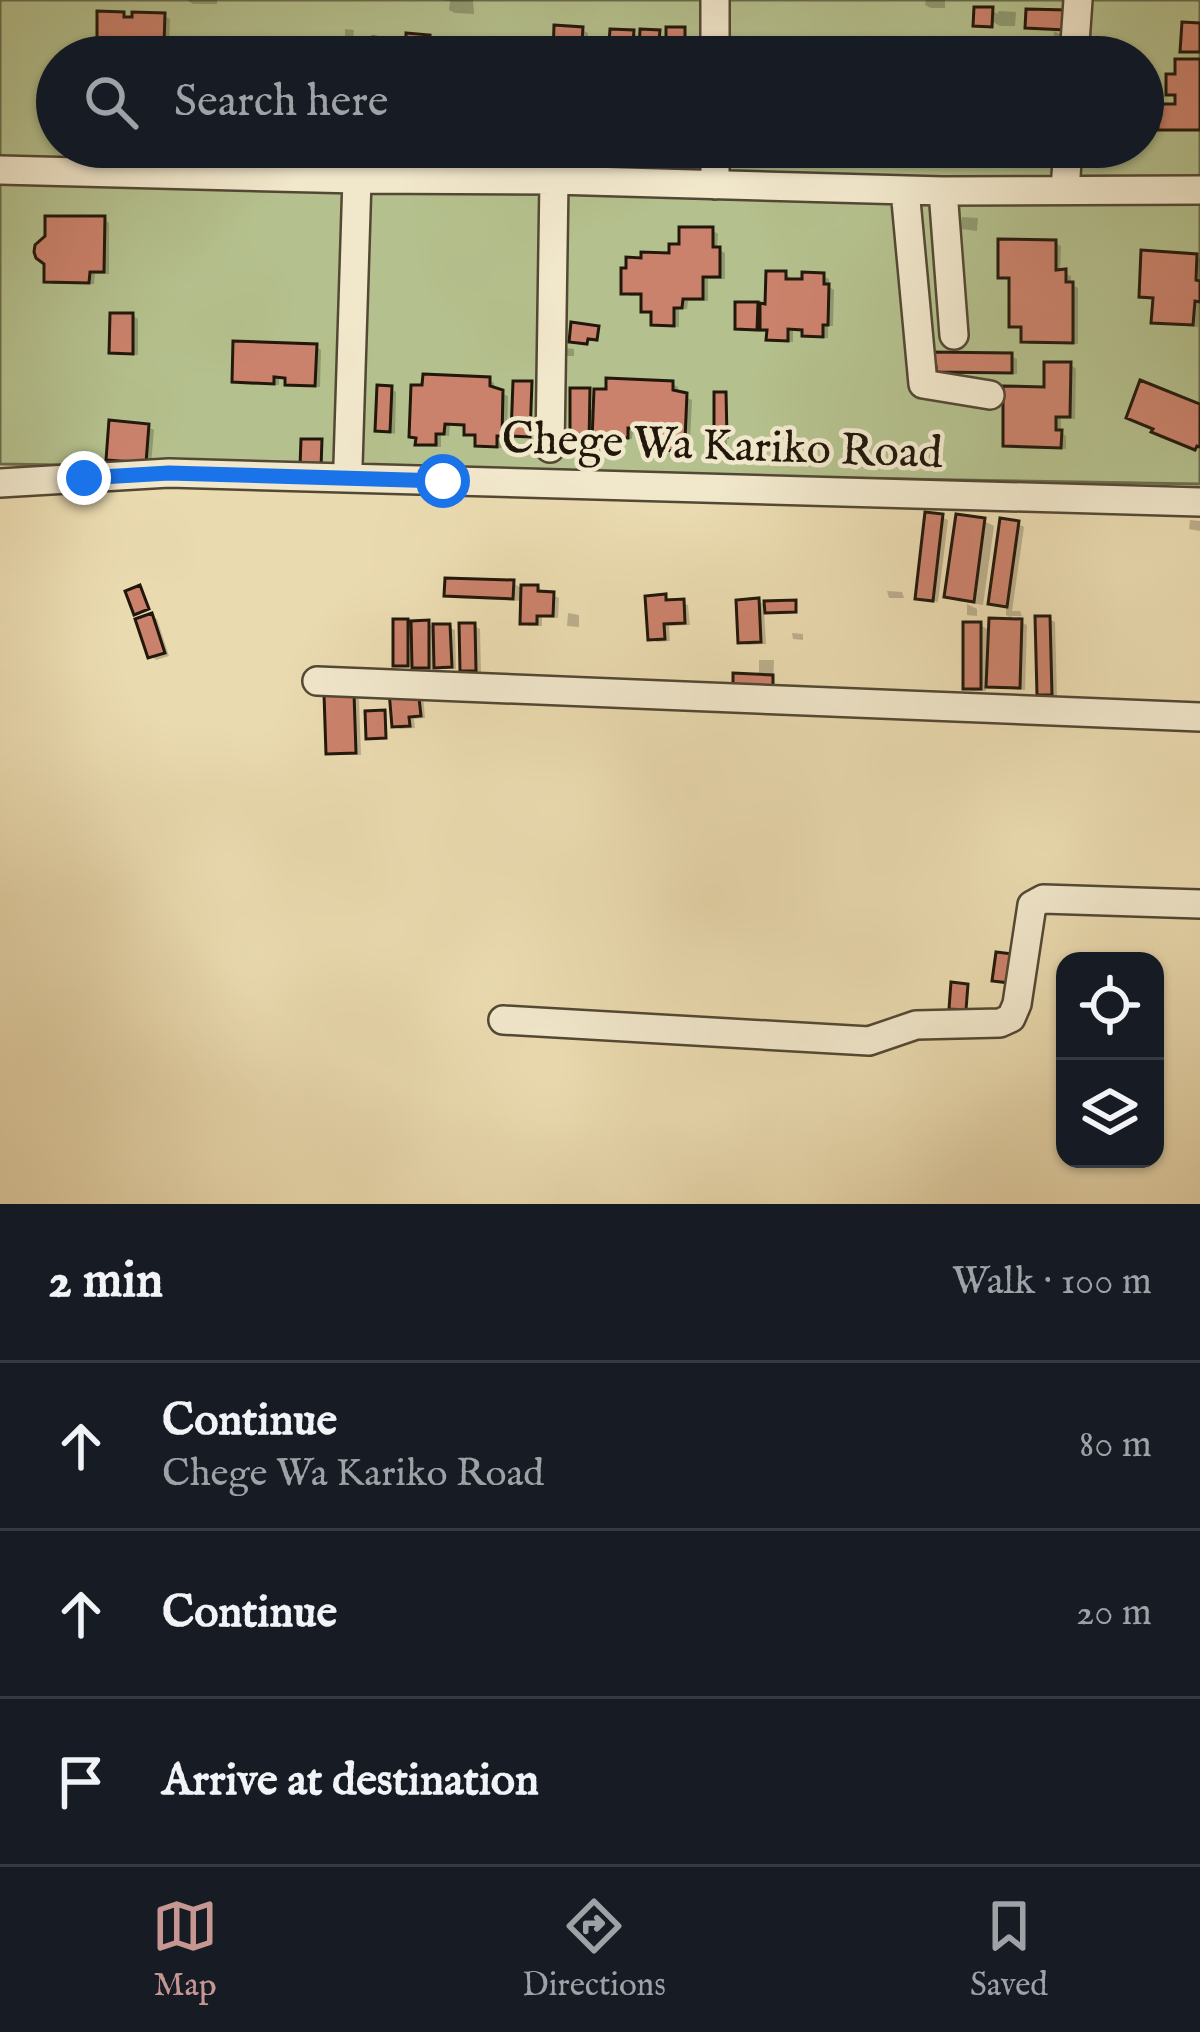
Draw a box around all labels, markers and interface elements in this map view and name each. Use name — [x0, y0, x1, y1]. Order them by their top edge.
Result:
search box — [36, 36, 1164, 168]
icon: search — [78, 69, 144, 135]
text: Search here — [174, 74, 388, 131]
street label: Chege Wa Kariko Road — [501, 411, 944, 483]
route end — [57, 451, 111, 505]
route start — [416, 454, 470, 508]
map controls — [1056, 952, 1164, 1168]
button: locate — [1056, 952, 1164, 1060]
button: layers — [1056, 1060, 1164, 1168]
text: 2 min — [48, 1250, 163, 1315]
text: Walk · 100 m — [952, 1258, 1152, 1307]
text: Continue — [162, 1393, 337, 1450]
icon: ahead — [48, 1413, 114, 1479]
text: 80 m — [1079, 1421, 1152, 1470]
text: Chege Wa Kariko Road — [162, 1450, 544, 1499]
icon: ahead — [48, 1581, 114, 1647]
text: Continue — [162, 1585, 337, 1642]
text: 20 m — [1076, 1589, 1152, 1638]
icon: arrive — [48, 1749, 114, 1815]
text: Arrive at destination — [162, 1753, 539, 1810]
tab: Map — [152, 1893, 218, 2007]
tab: Directions — [522, 1893, 666, 2007]
tab: Saved — [970, 1893, 1048, 2007]

